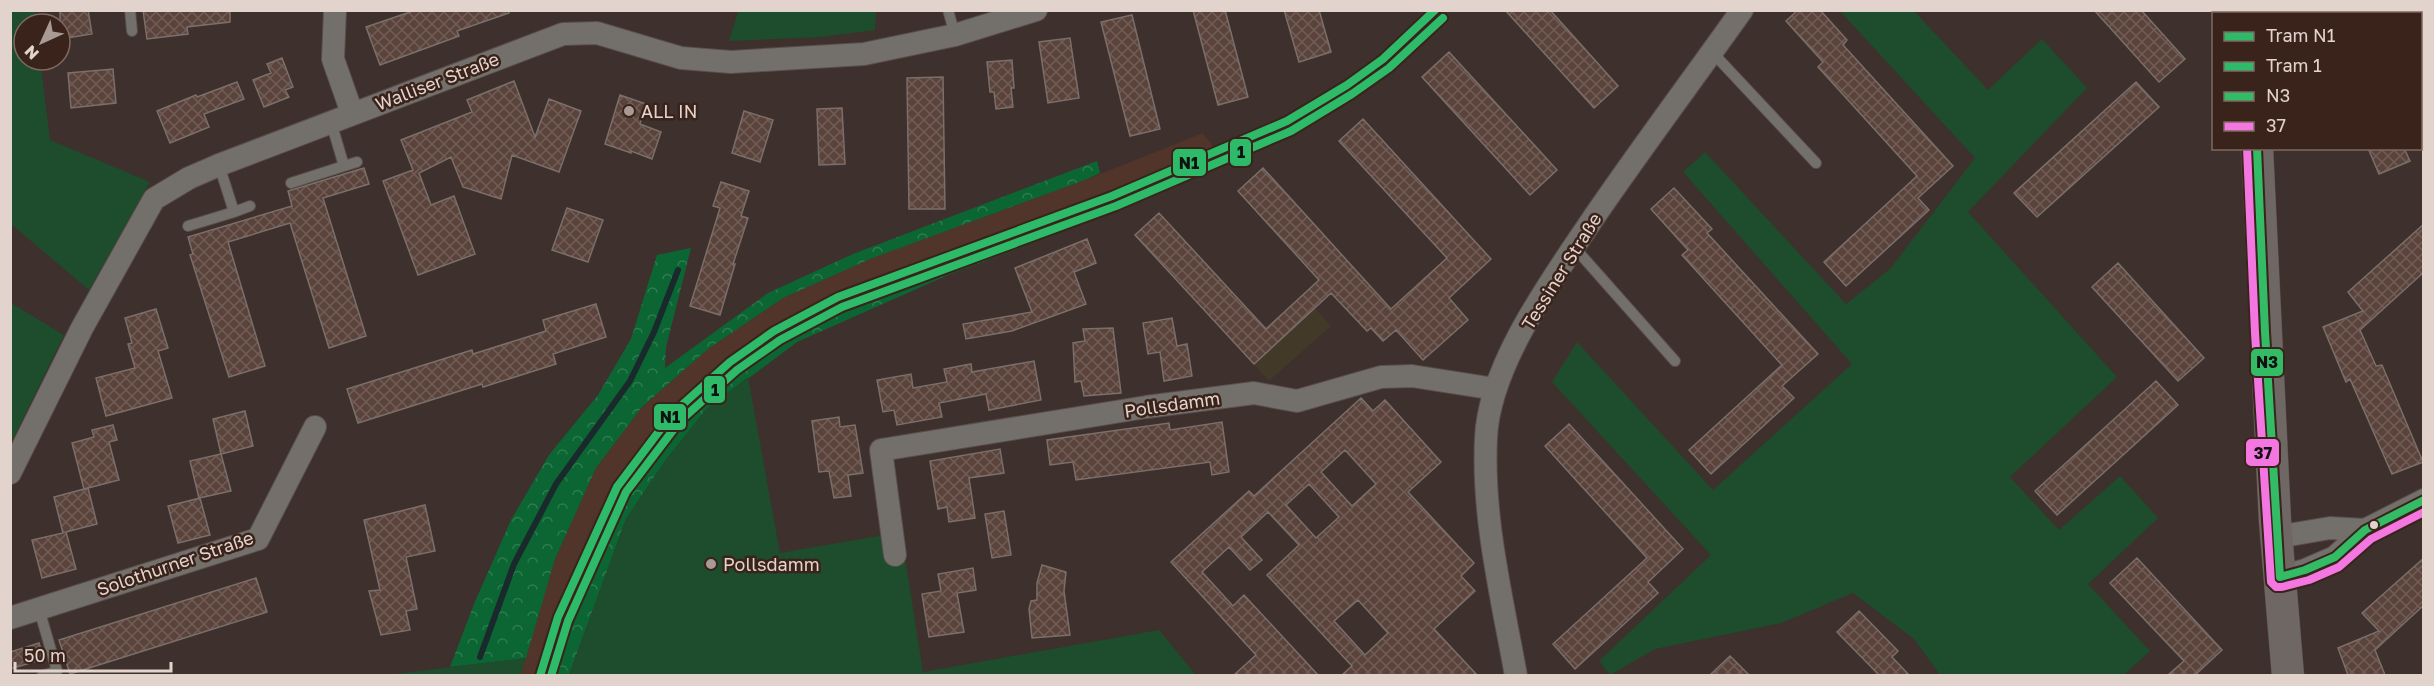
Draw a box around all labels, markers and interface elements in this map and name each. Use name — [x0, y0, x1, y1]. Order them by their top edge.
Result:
north arrow — [12, 12, 72, 72]
legend — [2212, 12, 2422, 150]
text: Tram N1 — [2266, 24, 2336, 46]
text: N — [20, 41, 43, 64]
street label: Walliser Straße — [372, 47, 502, 115]
text: Tram 1 — [2266, 54, 2322, 76]
text: N3 — [2266, 84, 2290, 106]
place label: ALL IN — [641, 100, 697, 122]
marker: ALL IN — [622, 104, 636, 118]
text: 37 — [2266, 114, 2286, 136]
line badge: 1 — [1229, 138, 1252, 167]
text: 1 — [1237, 142, 1245, 162]
line badge: N1 — [1172, 148, 1207, 177]
text: N1 — [1179, 153, 1199, 173]
street label: Tessiner Straße — [1516, 209, 1606, 333]
line badge: N3 — [2250, 348, 2284, 377]
text: N3 — [2256, 352, 2278, 372]
line badge: 1 — [703, 375, 726, 404]
text: 1 — [711, 380, 719, 400]
street label: Pollsdamm — [1123, 386, 1221, 422]
line badge: N1 — [653, 403, 687, 431]
text: N1 — [660, 407, 680, 427]
line badge: 37 — [2245, 438, 2280, 467]
text: 37 — [2254, 443, 2273, 463]
unlabelled marker — [2368, 519, 2380, 531]
street label: Solothurner Straße — [94, 526, 256, 600]
place label: Pollsdamm — [723, 553, 820, 575]
marker: Pollsdamm — [704, 557, 718, 571]
scale bar — [15, 635, 171, 673]
text: 50 m — [24, 644, 66, 666]

